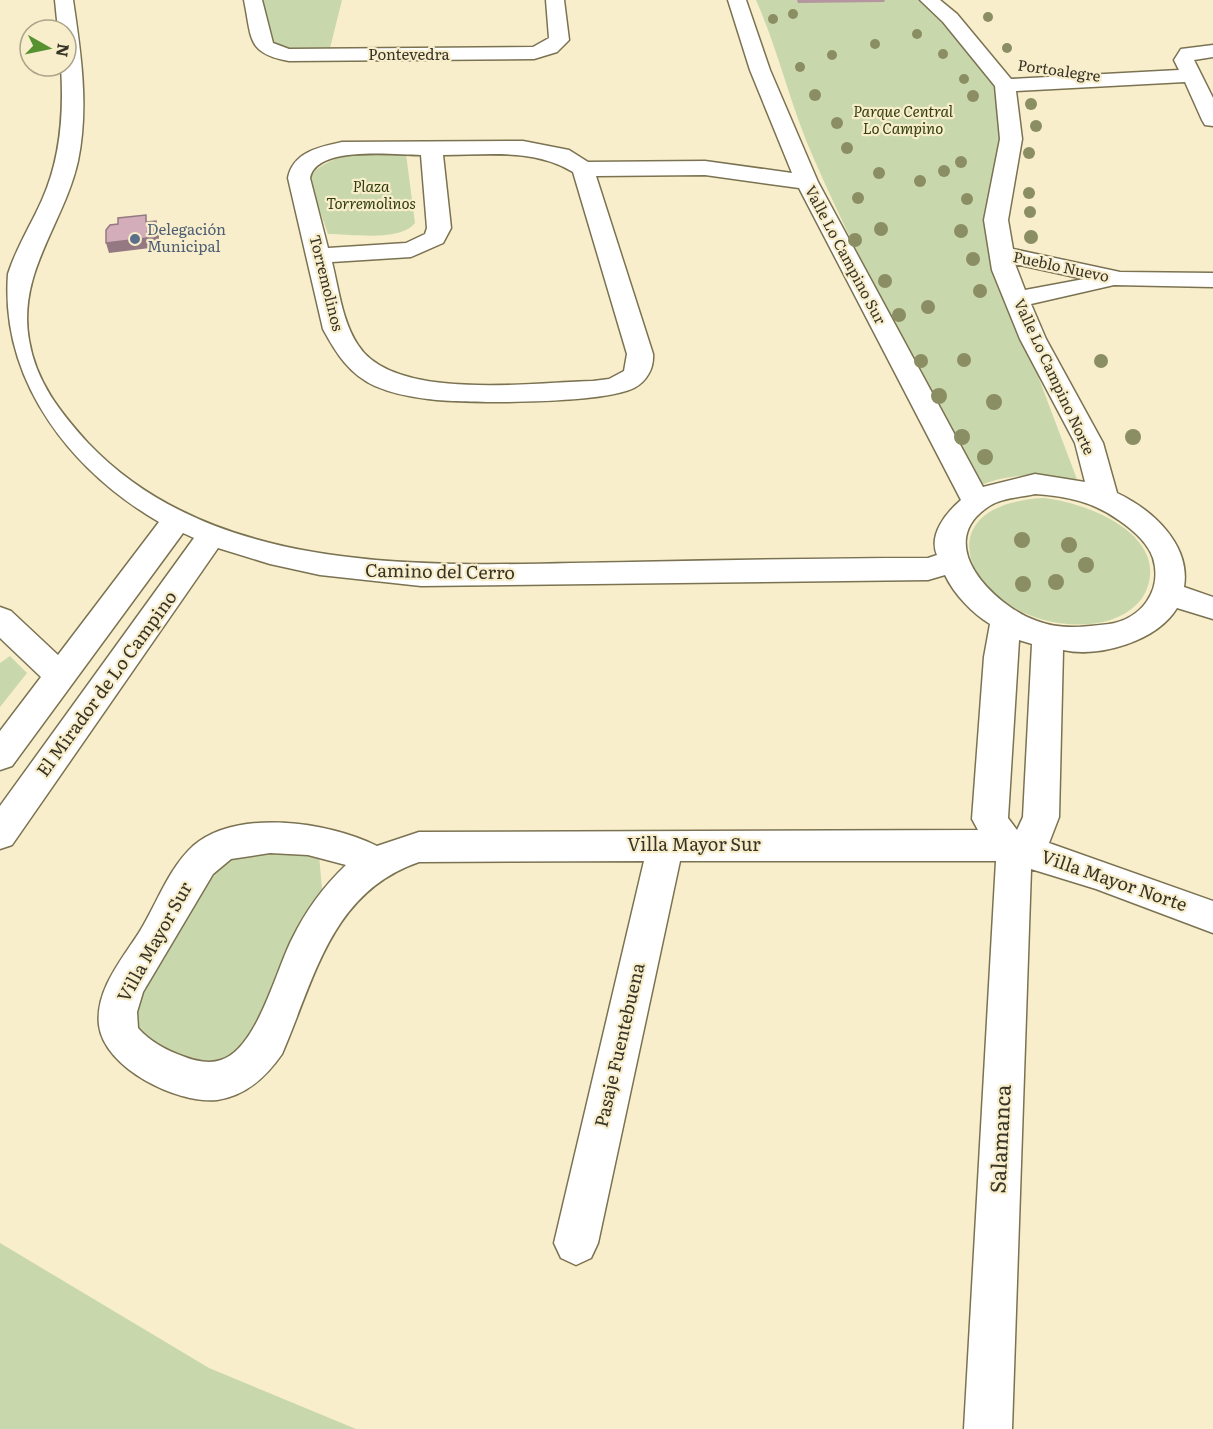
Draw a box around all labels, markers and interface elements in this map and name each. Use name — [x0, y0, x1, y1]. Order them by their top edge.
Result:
north arrow — [18, 18, 78, 78]
text: N — [51, 42, 77, 59]
street label: Pontevedra — [368, 42, 451, 65]
street label: Portoalegre — [1016, 52, 1102, 87]
park label: Parque Central Lo Campino — [853, 99, 954, 139]
park label: Plaza Torremolinos — [326, 174, 416, 214]
street label: Valle Lo Campino Sur — [800, 181, 893, 328]
place label: Delegación Municipal — [147, 217, 226, 257]
marker: Delegación Municipal — [128, 232, 142, 246]
street label: Torremolinos — [304, 232, 351, 333]
street label: Pueblo Nuevo — [1011, 244, 1112, 287]
street label: Valle Lo Campino Norte — [1009, 294, 1102, 458]
street label: Camino del Cerro — [365, 556, 515, 585]
street label: El Mirador de Lo Campino — [29, 584, 183, 782]
street label: Villa Mayor Sur — [627, 830, 761, 857]
street label: Villa Mayor Norte — [1038, 842, 1191, 917]
street label: Villa Mayor Sur — [109, 876, 198, 1006]
street label: Pasaje Fuentebuena — [586, 959, 651, 1130]
street label: Salamanca — [980, 1083, 1017, 1194]

